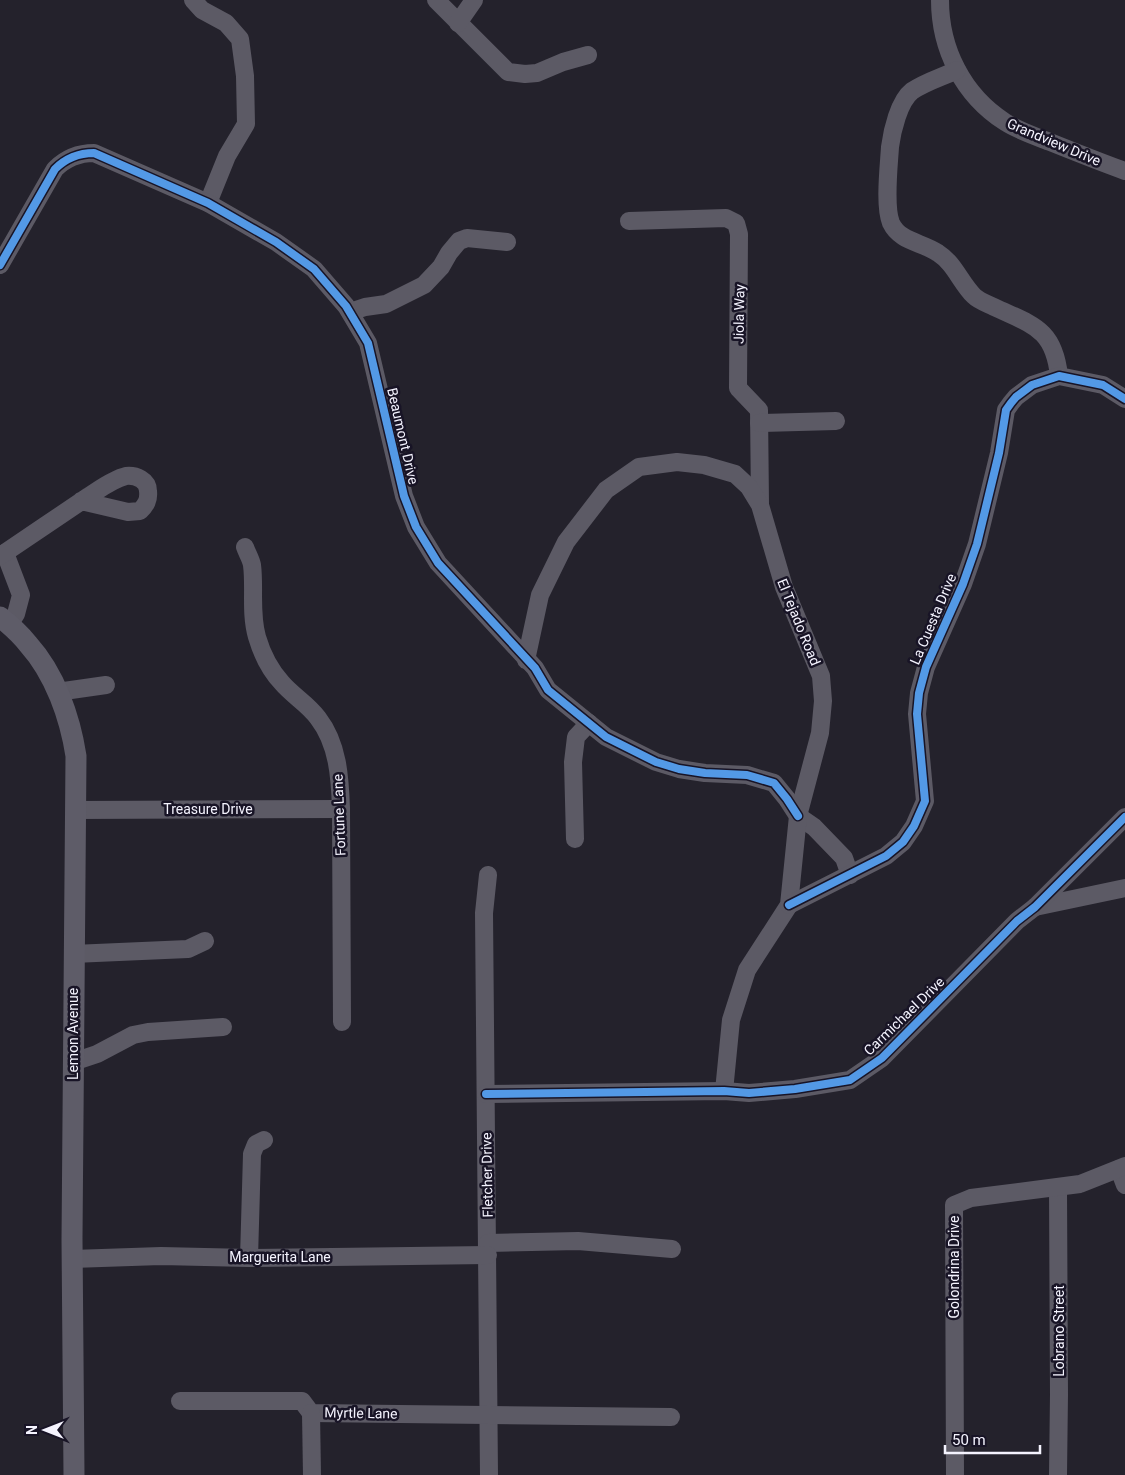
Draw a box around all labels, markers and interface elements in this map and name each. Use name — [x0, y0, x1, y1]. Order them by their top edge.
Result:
street label: Grandview Drive — [1005, 115, 1103, 169]
street label: Jiola Way — [730, 284, 748, 344]
street label: Beaumont Drive — [384, 386, 422, 486]
street label: La Cuesta Drive — [907, 571, 959, 667]
street label: El Tejado Road — [774, 576, 824, 668]
street label: Fortune Lane — [330, 774, 348, 856]
street label: Treasure Drive — [163, 801, 253, 817]
street label: Carmichael Drive — [860, 974, 948, 1058]
street label: Lemon Avenue — [65, 988, 81, 1080]
street label: Fletcher Drive — [478, 1132, 496, 1218]
street label: Golondrina Drive — [946, 1216, 962, 1318]
street label: Marguerita Lane — [229, 1249, 331, 1265]
street label: Lobrano Street — [1051, 1285, 1067, 1377]
street label: Myrtle Lane — [324, 1404, 398, 1422]
north arrow — [20, 1405, 70, 1455]
scale bar — [945, 1422, 1040, 1454]
text: N — [24, 1425, 40, 1435]
text: 50 m — [952, 1431, 986, 1449]

